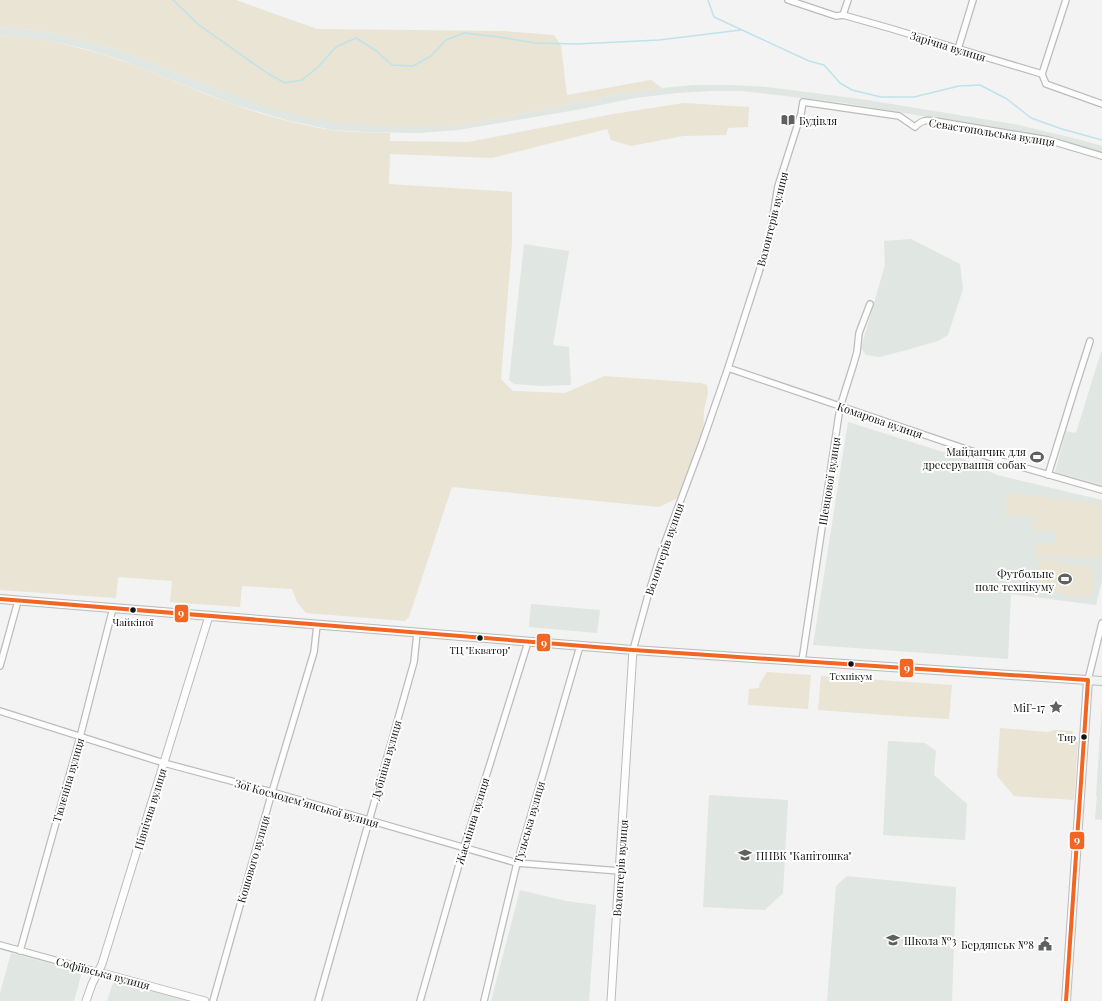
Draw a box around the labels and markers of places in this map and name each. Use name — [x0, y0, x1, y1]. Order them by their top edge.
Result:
library icon: Будівля — [780, 112, 796, 128]
place label: Будівля — [799, 113, 837, 128]
place label: Майданчик для дресерування собак — [923, 444, 1027, 472]
sports icon: Майданчик для дресерування собак — [1029, 449, 1045, 465]
place label: Футбольне поле технікуму — [975, 566, 1054, 594]
sports icon: Футбольне поле технікуму — [1057, 571, 1073, 587]
marker: Чайкіної — [128, 605, 138, 615]
place label: Чайкіної — [112, 615, 155, 629]
marker: ТЦ "Екватор" — [475, 633, 485, 643]
place label: ТЦ "Екватор" — [449, 643, 511, 657]
marker: Технікум — [846, 659, 856, 669]
place label: Технікум — [830, 669, 872, 683]
place icon: МіГ-17 — [1048, 699, 1064, 715]
place label: МіГ-17 — [1013, 700, 1046, 715]
place label: Тир — [1058, 730, 1076, 744]
marker: Тир — [1079, 732, 1089, 742]
school or university icon: ПНВК "Капітошка" — [737, 847, 753, 863]
place label: ПНВК "Капітошка" — [756, 848, 852, 863]
school or university icon: Школа №3 — [885, 932, 901, 948]
place label: Школа №3 — [904, 933, 956, 948]
public building icon: Бердянськ №8 — [1037, 936, 1053, 952]
place label: Бердянськ №8 — [961, 937, 1034, 952]

